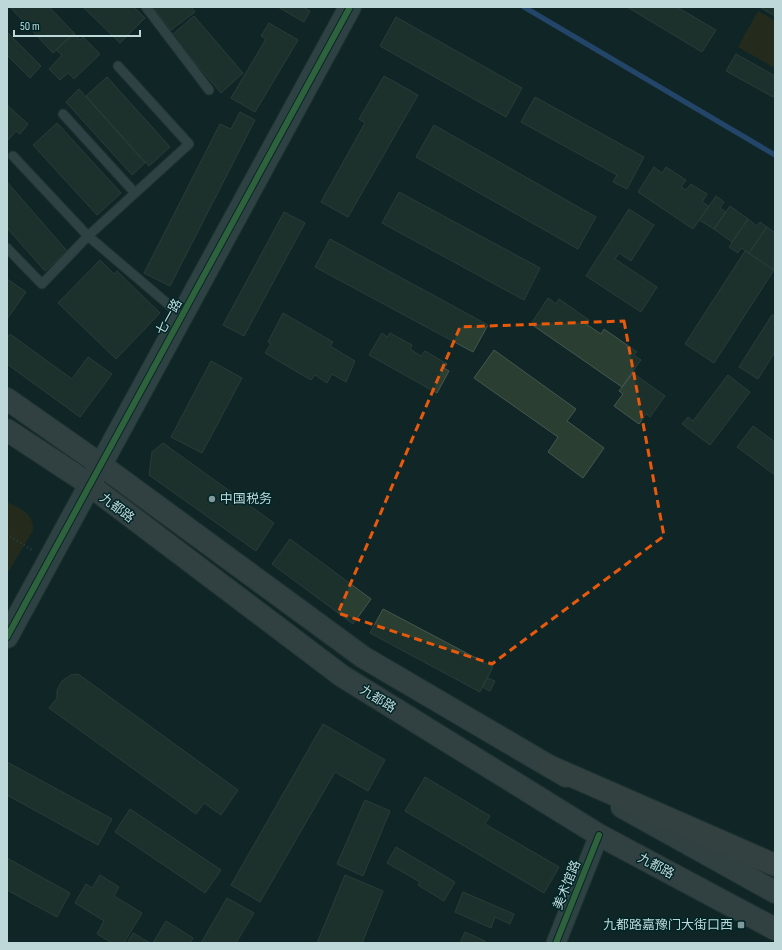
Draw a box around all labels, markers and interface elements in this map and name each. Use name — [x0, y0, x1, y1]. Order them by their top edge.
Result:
scale bar — [14, 12, 140, 38]
text: 50 m — [20, 19, 40, 34]
street label: 七一路 — [153, 296, 185, 338]
street label: 九都路 — [97, 490, 137, 526]
place label: 中国税务 — [220, 491, 272, 507]
marker: 中国税务 — [207, 494, 217, 504]
street label: 九都路 — [357, 682, 399, 716]
street label: 九都路 — [635, 850, 677, 882]
street label: 美术馆路 — [550, 858, 584, 912]
place label: 九都路嘉豫门大街口西 — [603, 917, 733, 933]
marker: 九都路嘉豫门大街口西 — [736, 920, 746, 930]

